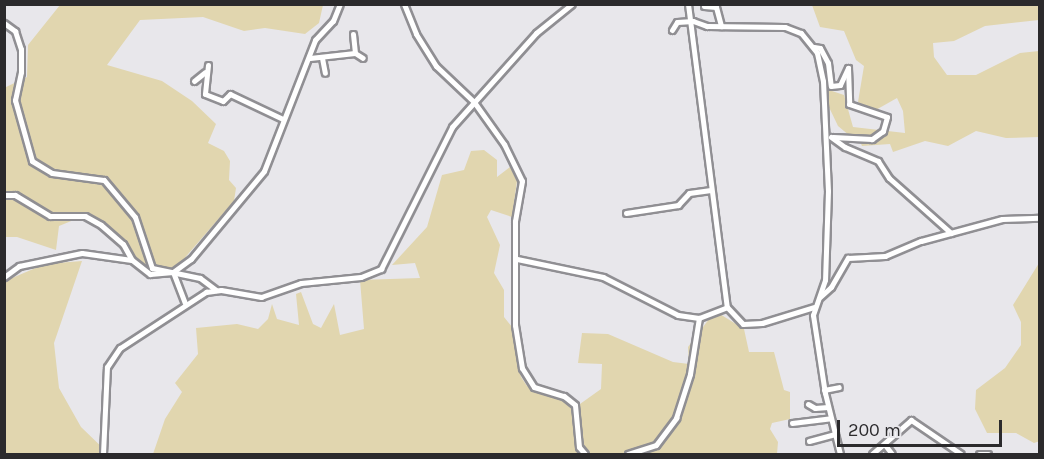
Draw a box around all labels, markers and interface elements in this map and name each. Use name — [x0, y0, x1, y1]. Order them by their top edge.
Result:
scale bar — [840, 408, 1005, 446]
text: 200 m — [848, 419, 901, 441]

